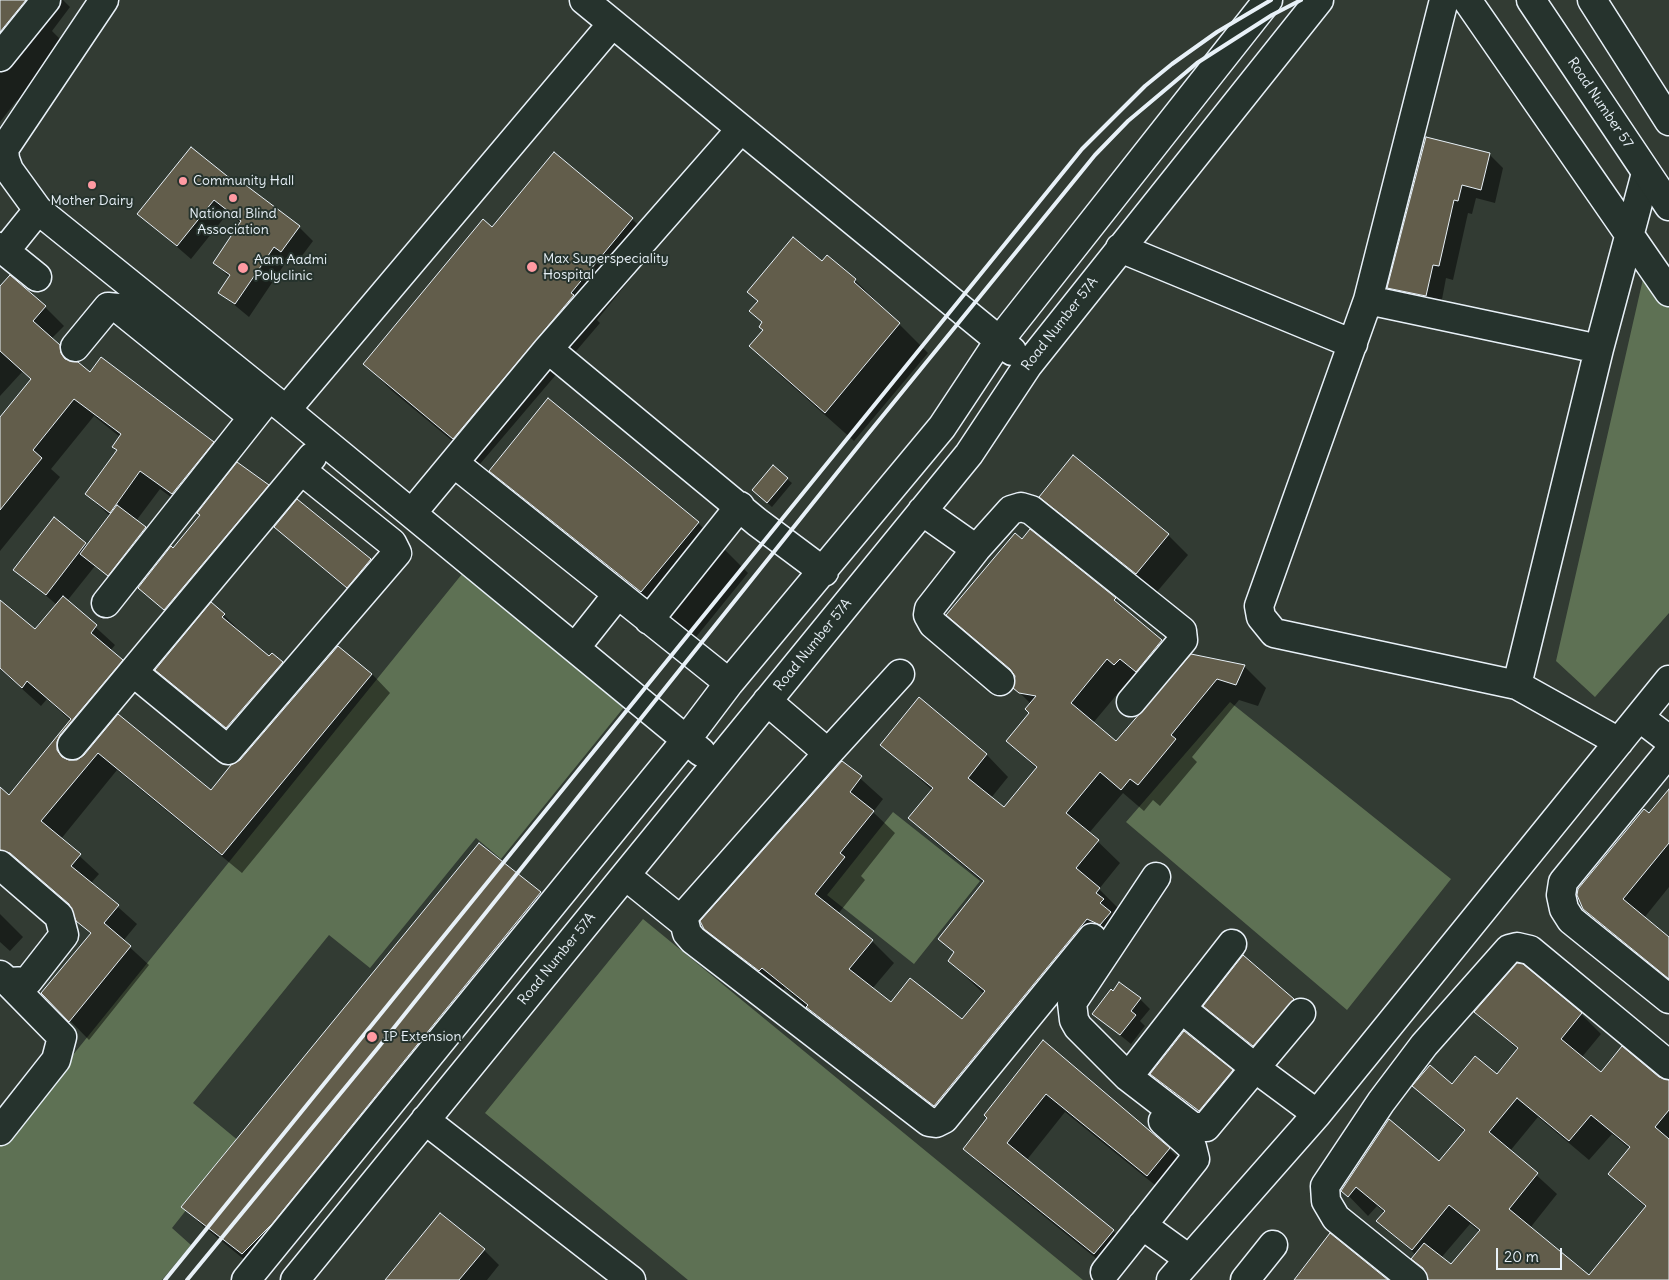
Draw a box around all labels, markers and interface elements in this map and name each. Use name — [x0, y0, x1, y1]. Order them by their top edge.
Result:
street label: Road Number 57 — [1564, 55, 1636, 151]
place label: Community Hall — [193, 173, 294, 189]
marker: Community Hall — [177, 175, 189, 187]
marker: Mother Dairy — [86, 179, 98, 191]
marker: National Blind Association — [227, 192, 239, 204]
place label: Mother Dairy — [50, 193, 134, 209]
place label: National Blind Association — [189, 206, 277, 238]
place label: Max Superspeciality Hospital — [543, 251, 669, 284]
place label: Aam Aadmi Polyclinic — [254, 252, 327, 284]
marker: Max Superspeciality Hospital — [525, 260, 539, 274]
marker: Aam Aadmi Polyclinic — [236, 261, 250, 275]
street label: Road Number 57A — [1018, 274, 1102, 374]
street label: Road Number 57A — [771, 595, 855, 695]
street label: Road Number 57A — [515, 909, 599, 1009]
place label: IP Extension — [383, 1029, 462, 1045]
marker: IP Extension — [365, 1030, 379, 1044]
scale bar — [1499, 1238, 1565, 1270]
text: 20 m — [1504, 1247, 1539, 1266]

